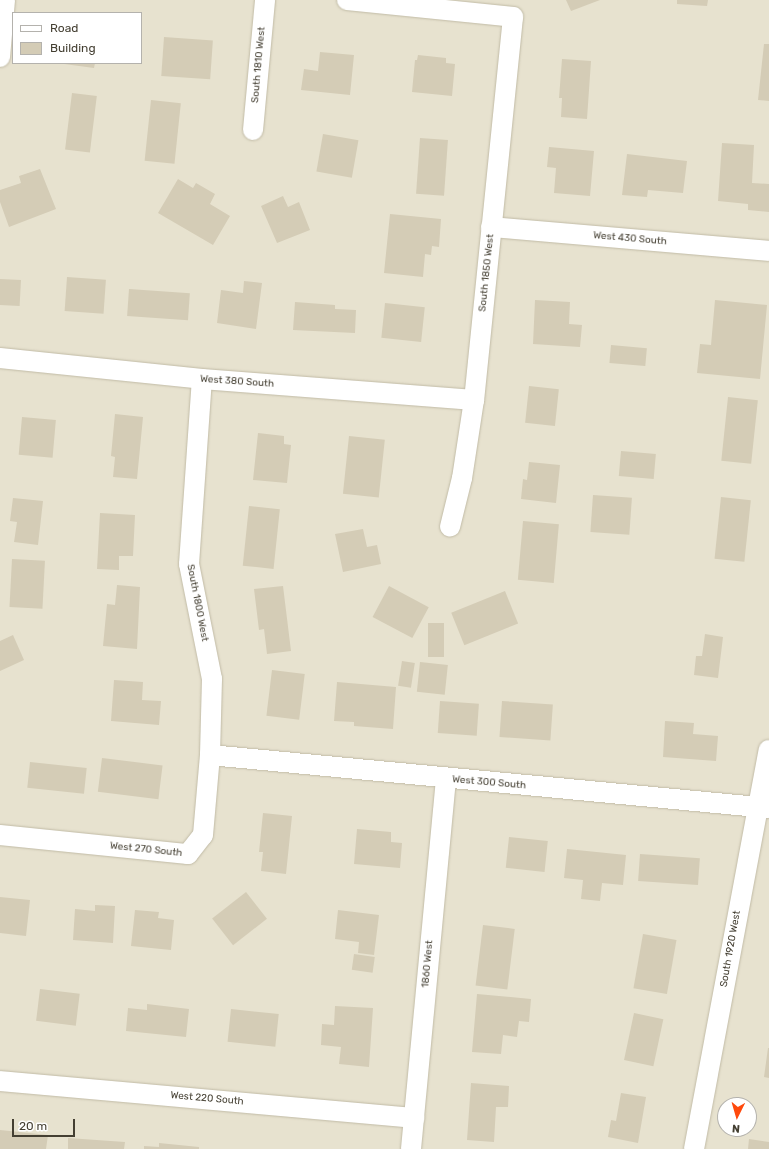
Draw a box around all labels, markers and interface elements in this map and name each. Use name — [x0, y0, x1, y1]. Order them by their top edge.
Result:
legend — [12, 12, 142, 64]
text: Road — [50, 21, 78, 35]
street label: South 1810 West — [250, 26, 268, 104]
text: Building — [50, 41, 96, 55]
street label: West 430 South — [593, 230, 667, 248]
street label: South 1850 West — [477, 233, 497, 313]
street label: West 380 South — [200, 373, 274, 391]
street label: South 1800 West — [184, 563, 210, 643]
street label: West 300 South — [452, 774, 526, 792]
street label: West 270 South — [109, 840, 183, 860]
street label: South 1920 West — [718, 910, 744, 988]
street label: 1860 West — [420, 940, 436, 988]
street label: West 220 South — [170, 1090, 244, 1108]
north arrow — [717, 1097, 757, 1137]
scale bar — [14, 1111, 77, 1137]
text: 20 m — [19, 1119, 47, 1133]
text: N — [731, 1122, 741, 1135]

